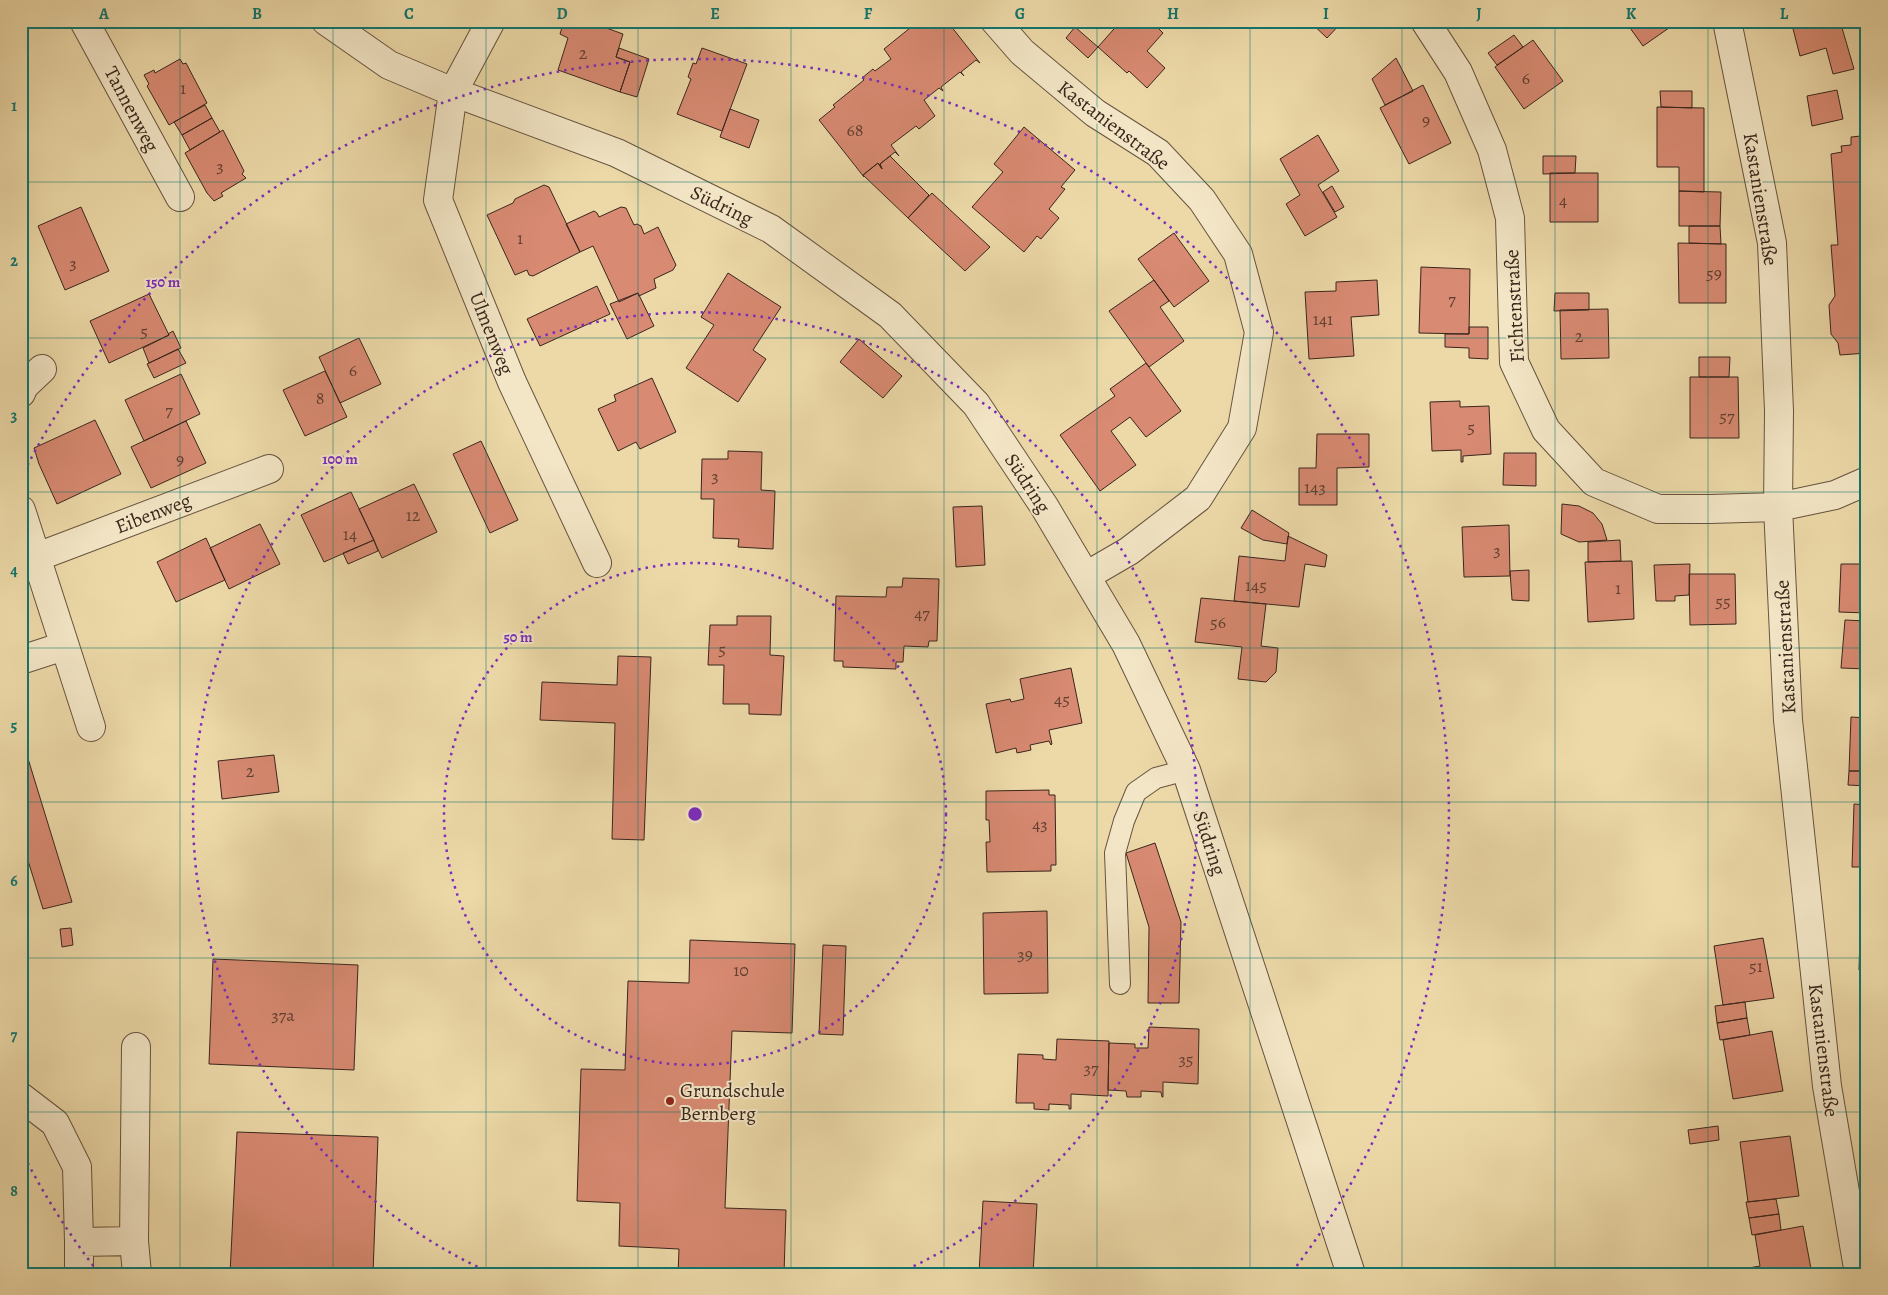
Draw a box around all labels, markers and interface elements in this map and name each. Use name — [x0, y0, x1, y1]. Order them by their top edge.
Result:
text: A — [98, 3, 110, 25]
text: B — [252, 3, 262, 25]
text: C — [404, 3, 414, 25]
text: D — [556, 3, 568, 25]
text: E — [710, 3, 720, 25]
text: F — [864, 3, 873, 25]
text: G — [1015, 3, 1025, 25]
text: H — [1167, 3, 1179, 25]
text: I — [1323, 3, 1329, 25]
text: J — [1476, 3, 1482, 25]
text: K — [1626, 3, 1637, 25]
text: L — [1780, 3, 1789, 25]
house number: 2 — [579, 41, 588, 65]
street label: Tannenweg — [98, 62, 165, 157]
house number: 6 — [1522, 66, 1530, 90]
street label: Kastanienstraße — [1052, 74, 1176, 177]
house number: 1 — [180, 76, 186, 100]
text: 1 — [11, 95, 17, 117]
house number: 9 — [1422, 108, 1430, 132]
house number: 68 — [846, 118, 864, 142]
street label: Kastanienstraße — [1737, 131, 1784, 268]
house number: 3 — [216, 154, 224, 178]
street label: Südring — [686, 179, 758, 232]
house number: 4 — [1559, 188, 1567, 212]
house number: 1 — [517, 226, 523, 250]
street label: Fichtenstraße — [1498, 249, 1531, 363]
text: 2 — [10, 250, 18, 272]
house number: 3 — [69, 251, 77, 275]
house number: 59 — [1706, 261, 1722, 285]
text: 150 m — [146, 272, 181, 292]
house number: 7 — [1448, 287, 1456, 311]
street label: Ulmenweg — [463, 288, 520, 379]
house number: 141 — [1313, 307, 1333, 331]
house number: 5 — [140, 319, 148, 343]
house number: 2 — [1575, 324, 1584, 348]
house number: 6 — [349, 358, 357, 382]
house number: 8 — [316, 386, 324, 410]
house number: 7 — [165, 398, 173, 422]
house number: 57 — [1719, 404, 1735, 428]
text: 3 — [11, 405, 18, 427]
house number: 5 — [1467, 415, 1475, 439]
house number: 9 — [176, 447, 184, 471]
street label: Südring — [998, 448, 1057, 518]
text: 100 m — [322, 449, 358, 469]
house number: 3 — [711, 464, 719, 488]
house number: 143 — [1304, 475, 1326, 499]
street label: Eibenweg — [111, 487, 195, 540]
house number: 12 — [406, 503, 421, 527]
house number: 14 — [343, 522, 357, 546]
house number: 3 — [1493, 538, 1501, 562]
text: 4 — [10, 560, 18, 582]
house number: 145 — [1245, 573, 1267, 597]
house number: 1 — [1615, 576, 1621, 600]
street label: Kastanienstraße — [1769, 579, 1802, 715]
house number: 55 — [1715, 589, 1731, 613]
house number: 47 — [914, 601, 930, 625]
house number: 56 — [1210, 610, 1226, 634]
text: 50 m — [503, 627, 533, 647]
house number: 5 — [718, 637, 726, 661]
house number: 45 — [1054, 687, 1070, 711]
text: 5 — [11, 715, 18, 737]
house number: 2 — [246, 759, 255, 783]
centre of rings — [686, 805, 704, 823]
street label: Südring — [1186, 807, 1233, 879]
house number: 43 — [1032, 812, 1048, 836]
text: 6 — [10, 870, 18, 892]
house number: 39 — [1017, 942, 1033, 966]
house number: 51 — [1749, 954, 1763, 978]
house number: 10 — [733, 958, 749, 982]
street label: Kastanienstraße — [1802, 982, 1845, 1118]
house number: 37a — [271, 1003, 295, 1027]
text: 7 — [11, 1025, 18, 1047]
house number: 35 — [1178, 1047, 1194, 1071]
house number: 37 — [1083, 1056, 1099, 1080]
place label: Grundschule Bernberg — [680, 1077, 785, 1127]
marker: Grundschule Bernberg — [664, 1095, 676, 1107]
text: 8 — [10, 1180, 18, 1202]

